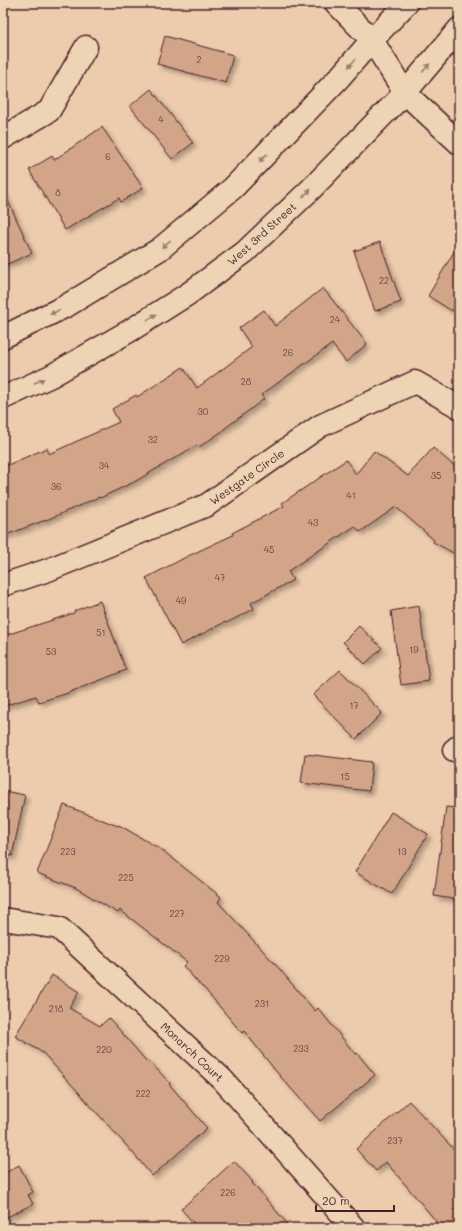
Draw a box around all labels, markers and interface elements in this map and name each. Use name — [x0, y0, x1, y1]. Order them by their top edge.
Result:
house number: 2 — [196, 54, 202, 65]
one-way arrow — [348, 58, 357, 68]
one-way arrow — [421, 63, 430, 74]
house number: 4 — [158, 114, 164, 125]
house number: 6 — [105, 151, 111, 162]
one-way arrow — [258, 153, 268, 163]
house number: 8 — [55, 187, 61, 198]
one-way arrow — [302, 188, 312, 198]
street label: West 3rd Street — [224, 199, 299, 269]
one-way arrow — [161, 240, 172, 249]
house number: 22 — [379, 275, 389, 286]
one-way arrow — [50, 309, 61, 315]
one-way arrow — [146, 314, 157, 321]
house number: 24 — [330, 314, 341, 325]
house number: 26 — [283, 347, 293, 358]
house number: 28 — [241, 376, 252, 387]
one-way arrow — [33, 378, 45, 384]
house number: 30 — [198, 406, 209, 417]
house number: 32 — [148, 434, 158, 445]
street label: Westgate Circle — [206, 445, 287, 508]
house number: 34 — [99, 460, 110, 471]
house number: 35 — [431, 470, 441, 481]
house number: 36 — [51, 481, 61, 492]
house number: 41 — [346, 490, 356, 501]
house number: 43 — [308, 517, 318, 528]
house number: 45 — [264, 544, 274, 555]
house number: 47 — [215, 572, 225, 583]
house number: 49 — [176, 595, 187, 606]
house number: 51 — [96, 627, 106, 638]
house number: 19 — [409, 644, 419, 655]
house number: 53 — [46, 646, 56, 657]
house number: 17 — [349, 700, 359, 711]
house number: 15 — [340, 771, 350, 782]
house number: 223 — [60, 846, 76, 857]
house number: 13 — [397, 846, 407, 857]
house number: 225 — [118, 872, 134, 883]
house number: 227 — [169, 908, 185, 919]
house number: 229 — [214, 953, 230, 964]
house number: 231 — [255, 998, 269, 1009]
house number: 218 — [49, 1003, 64, 1014]
street label: Monarch Court — [158, 1019, 227, 1085]
house number: 233 — [293, 1043, 309, 1054]
house number: 220 — [96, 1044, 112, 1055]
house number: 222 — [135, 1088, 151, 1099]
house number: 237 — [387, 1135, 403, 1146]
house number: 226 — [220, 1187, 236, 1198]
scale bar — [316, 1187, 394, 1213]
text: 20 m — [322, 1192, 350, 1208]

